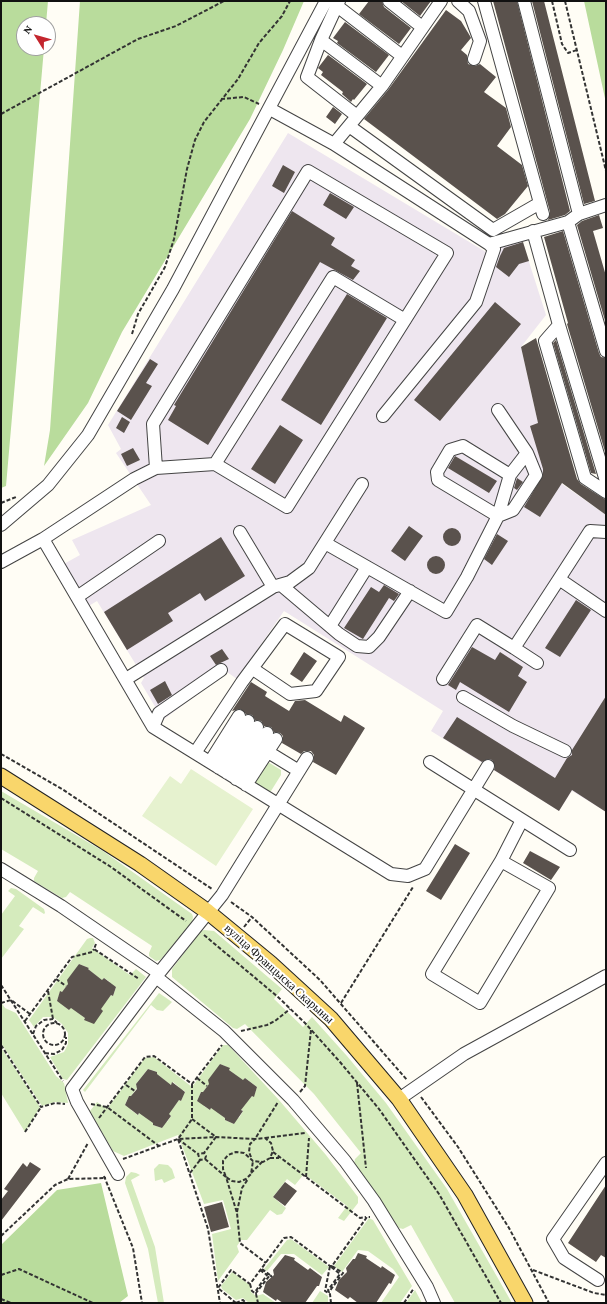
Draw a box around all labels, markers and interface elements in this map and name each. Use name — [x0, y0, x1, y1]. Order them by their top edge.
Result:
north arrow — [16, 16, 56, 56]
text: N — [20, 23, 34, 36]
street label: вуліца Францыска Скарыны — [221, 921, 337, 1027]

